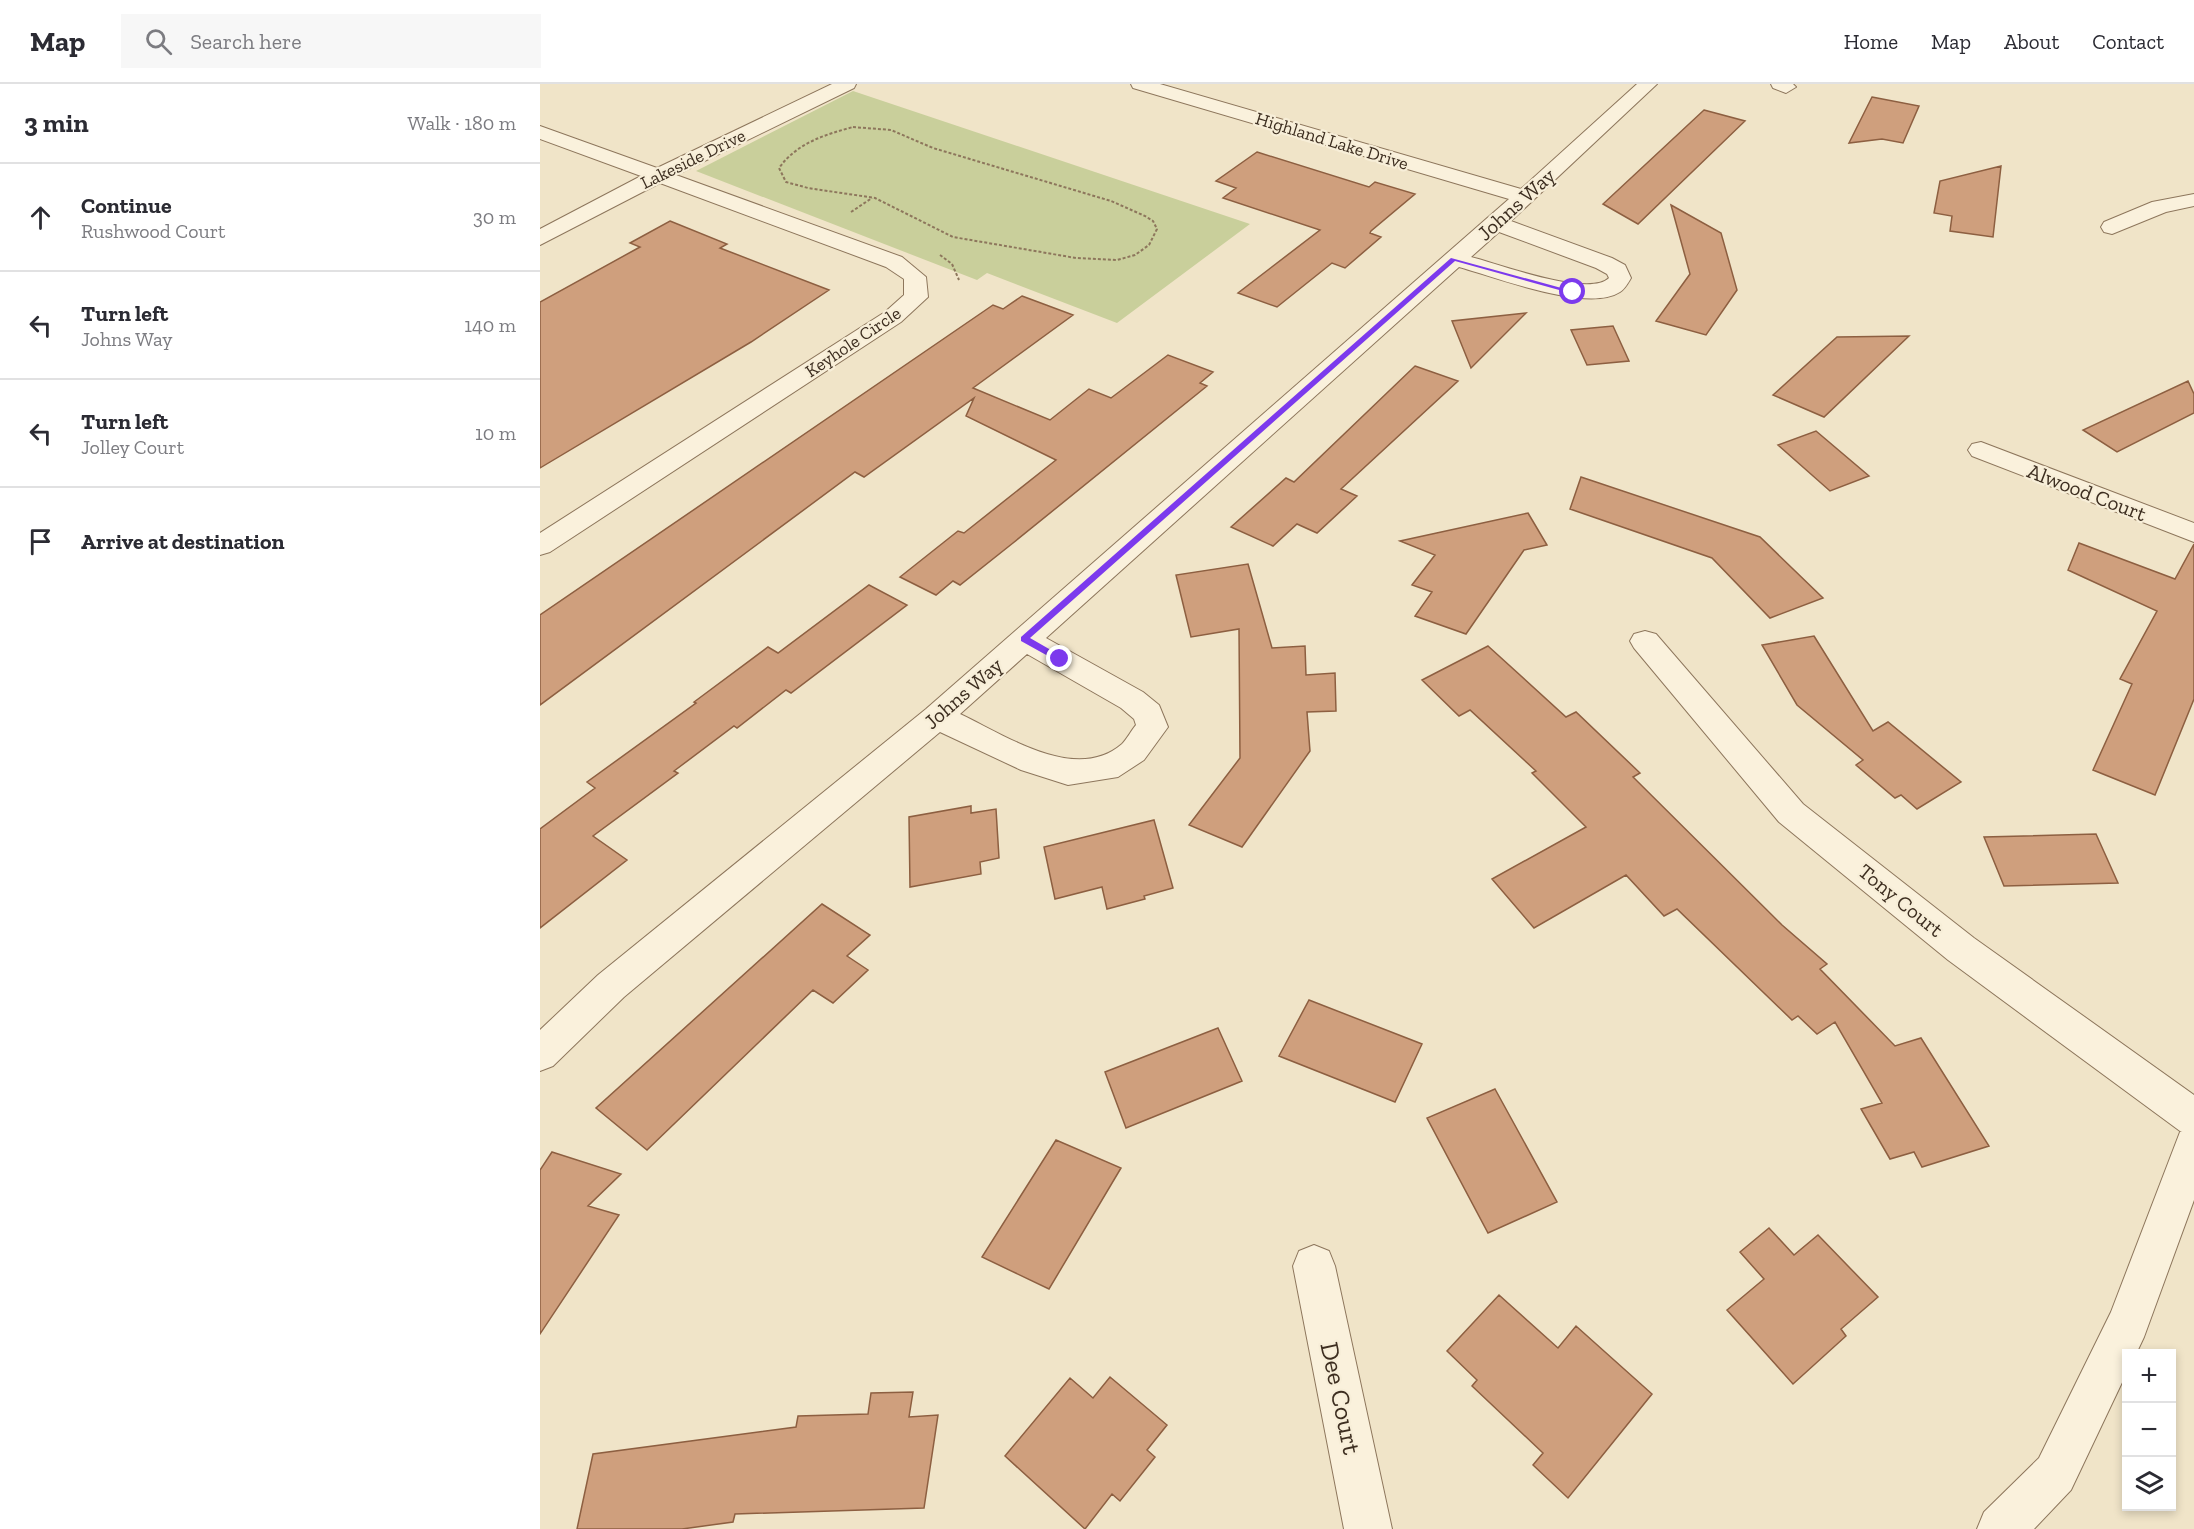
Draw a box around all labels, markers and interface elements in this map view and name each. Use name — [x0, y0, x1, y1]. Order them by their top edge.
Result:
search box — [121, 14, 541, 68]
text: Map — [30, 25, 85, 58]
icon: search — [142, 25, 175, 58]
text: Search here — [190, 28, 302, 55]
text: Home — [1844, 29, 1898, 54]
text: Map — [1931, 29, 1971, 54]
text: About — [2004, 29, 2059, 54]
text: Contact — [2092, 29, 2164, 54]
text: 3 min — [24, 107, 89, 139]
street label: Highland Lake Drive — [1253, 107, 1411, 175]
text: Walk · 180 m — [408, 111, 516, 135]
street label: Lakeside Drive — [637, 124, 749, 194]
street label: Johns Way — [1472, 162, 1560, 245]
text: Continue — [81, 192, 172, 219]
icon: ahead — [24, 201, 57, 234]
text: 30 m — [473, 205, 516, 229]
text: Rushwood Court — [81, 219, 226, 243]
route start — [1559, 278, 1585, 304]
text: Turn left — [81, 300, 168, 327]
street label: Keyhole Circle — [801, 302, 905, 382]
icon: left — [24, 309, 57, 342]
text: 140 m — [464, 313, 516, 337]
text: Johns Way — [81, 327, 172, 351]
text: Turn left — [81, 408, 168, 435]
icon: left — [24, 417, 57, 450]
text: 10 m — [475, 421, 516, 445]
text: Jolley Court — [81, 435, 184, 459]
street label: Alwood Court — [2024, 458, 2150, 526]
icon: arrive — [24, 525, 57, 558]
text: Arrive at destination — [81, 528, 284, 555]
route end — [1046, 645, 1072, 671]
street label: Johns Way — [919, 652, 1008, 734]
street label: Tony Court — [1854, 858, 1949, 942]
street label: Dee Court — [1314, 1339, 1369, 1457]
map controls — [2122, 1349, 2176, 1511]
button: + — [2122, 1349, 2176, 1403]
button: − — [2122, 1403, 2176, 1457]
button: layers — [2122, 1457, 2176, 1511]

